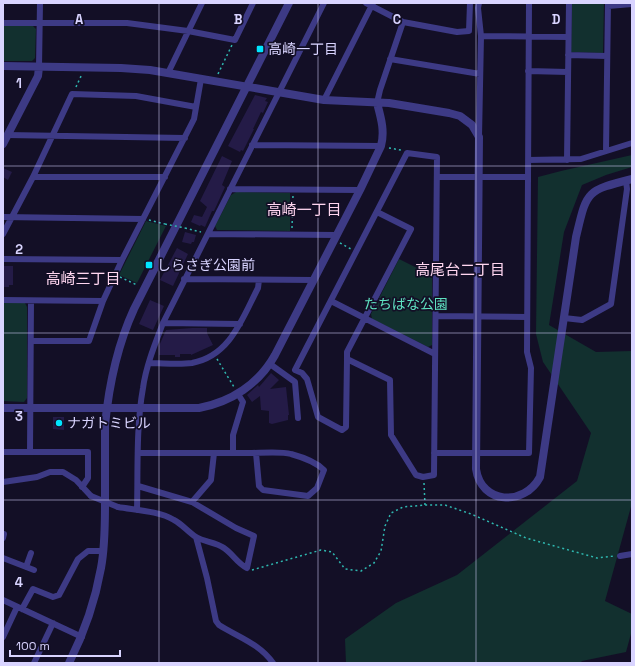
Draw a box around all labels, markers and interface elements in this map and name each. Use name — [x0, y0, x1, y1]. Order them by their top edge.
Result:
text: A — [75, 11, 84, 28]
text: B — [234, 11, 243, 28]
text: C — [393, 11, 401, 28]
text: D — [552, 11, 561, 28]
place label: 高崎一丁目 — [268, 40, 338, 58]
marker: 高崎一丁目 — [255, 44, 265, 54]
text: 1 — [16, 75, 22, 92]
district label: 高崎一丁目 — [266, 200, 342, 219]
text: 2 — [15, 241, 23, 258]
place label: しらさぎ公園前 — [157, 256, 255, 274]
marker: しらさぎ公園前 — [144, 260, 154, 270]
district label: 高尾台二丁目 — [415, 260, 505, 279]
district label: 高崎三丁目 — [45, 269, 121, 288]
park label: たちばな公園 — [364, 295, 448, 313]
text: 3 — [15, 408, 23, 425]
place label: ナガトミビル — [67, 414, 151, 432]
marker: ナガトミビル — [54, 418, 64, 428]
text: 4 — [15, 574, 23, 591]
scale bar — [10, 632, 120, 658]
text: 100 m — [16, 638, 50, 654]

